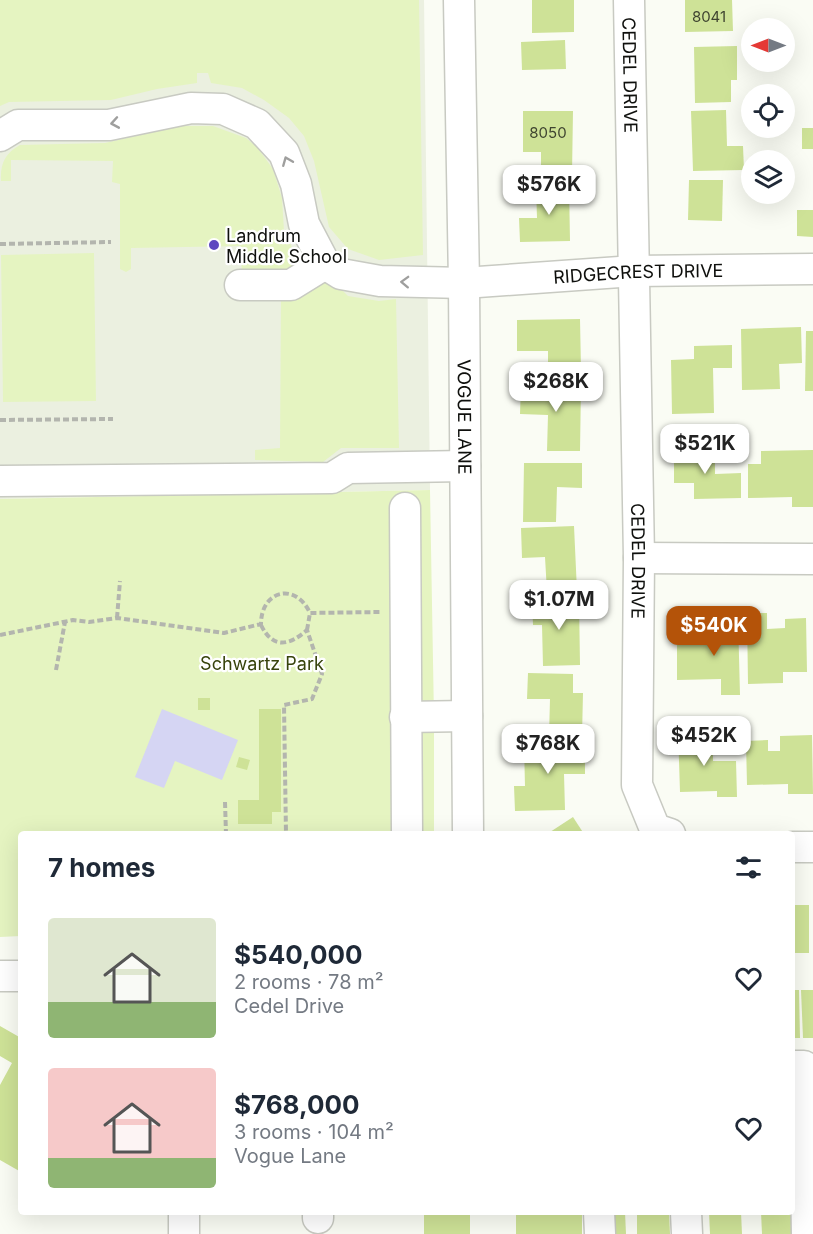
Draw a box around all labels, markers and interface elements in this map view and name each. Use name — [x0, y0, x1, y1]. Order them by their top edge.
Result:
house number: 8041 — [692, 7, 726, 26]
street label: CEDEL DRIVE — [619, 17, 642, 133]
north arrow — [741, 18, 795, 72]
map controls — [741, 18, 795, 204]
button: locate — [741, 84, 795, 138]
one-way arrow — [110, 117, 120, 129]
house number: 8050 — [529, 123, 567, 142]
button: layers — [741, 150, 795, 204]
one-way arrow — [282, 156, 294, 167]
pin: $576K — [507, 165, 591, 216]
text: $576K — [517, 172, 581, 196]
place label: Landrum Middle School — [226, 225, 347, 267]
marker: Landrum Middle School — [207, 238, 221, 252]
street label: RIDGECREST DRIVE — [553, 260, 723, 287]
one-way arrow — [401, 275, 410, 288]
street label: VOGUE LANE — [454, 359, 476, 475]
pin: $268K — [514, 362, 598, 413]
text: $268K — [523, 369, 589, 393]
pin: $521K — [663, 424, 747, 475]
text: $521K — [674, 431, 736, 455]
street label: CEDEL DRIVE — [628, 503, 650, 619]
pin: $1.07M — [510, 580, 608, 631]
text: $1.07M — [523, 587, 595, 611]
pin: $540K — [672, 606, 756, 657]
text: $540K — [680, 613, 748, 637]
park label: Schwartz Park — [200, 653, 324, 674]
pin: $452K — [662, 716, 746, 767]
text: $452K — [671, 723, 737, 747]
pin: $768K — [506, 724, 590, 775]
text: $768K — [516, 731, 580, 755]
icon: filters — [732, 851, 765, 884]
text: 7 homes — [48, 852, 155, 883]
text: $540,000 — [234, 939, 363, 970]
icon: home — [96, 942, 168, 1014]
icon: heart — [732, 962, 765, 995]
text: 2 rooms · 78 m² — [234, 970, 383, 994]
text: Cedel Drive — [234, 994, 344, 1018]
text: $768,000 — [234, 1089, 360, 1120]
icon: home — [96, 1092, 168, 1164]
icon: heart — [732, 1112, 765, 1145]
text: 3 rooms · 104 m² — [234, 1120, 394, 1144]
text: Vogue Lane — [234, 1144, 346, 1168]

